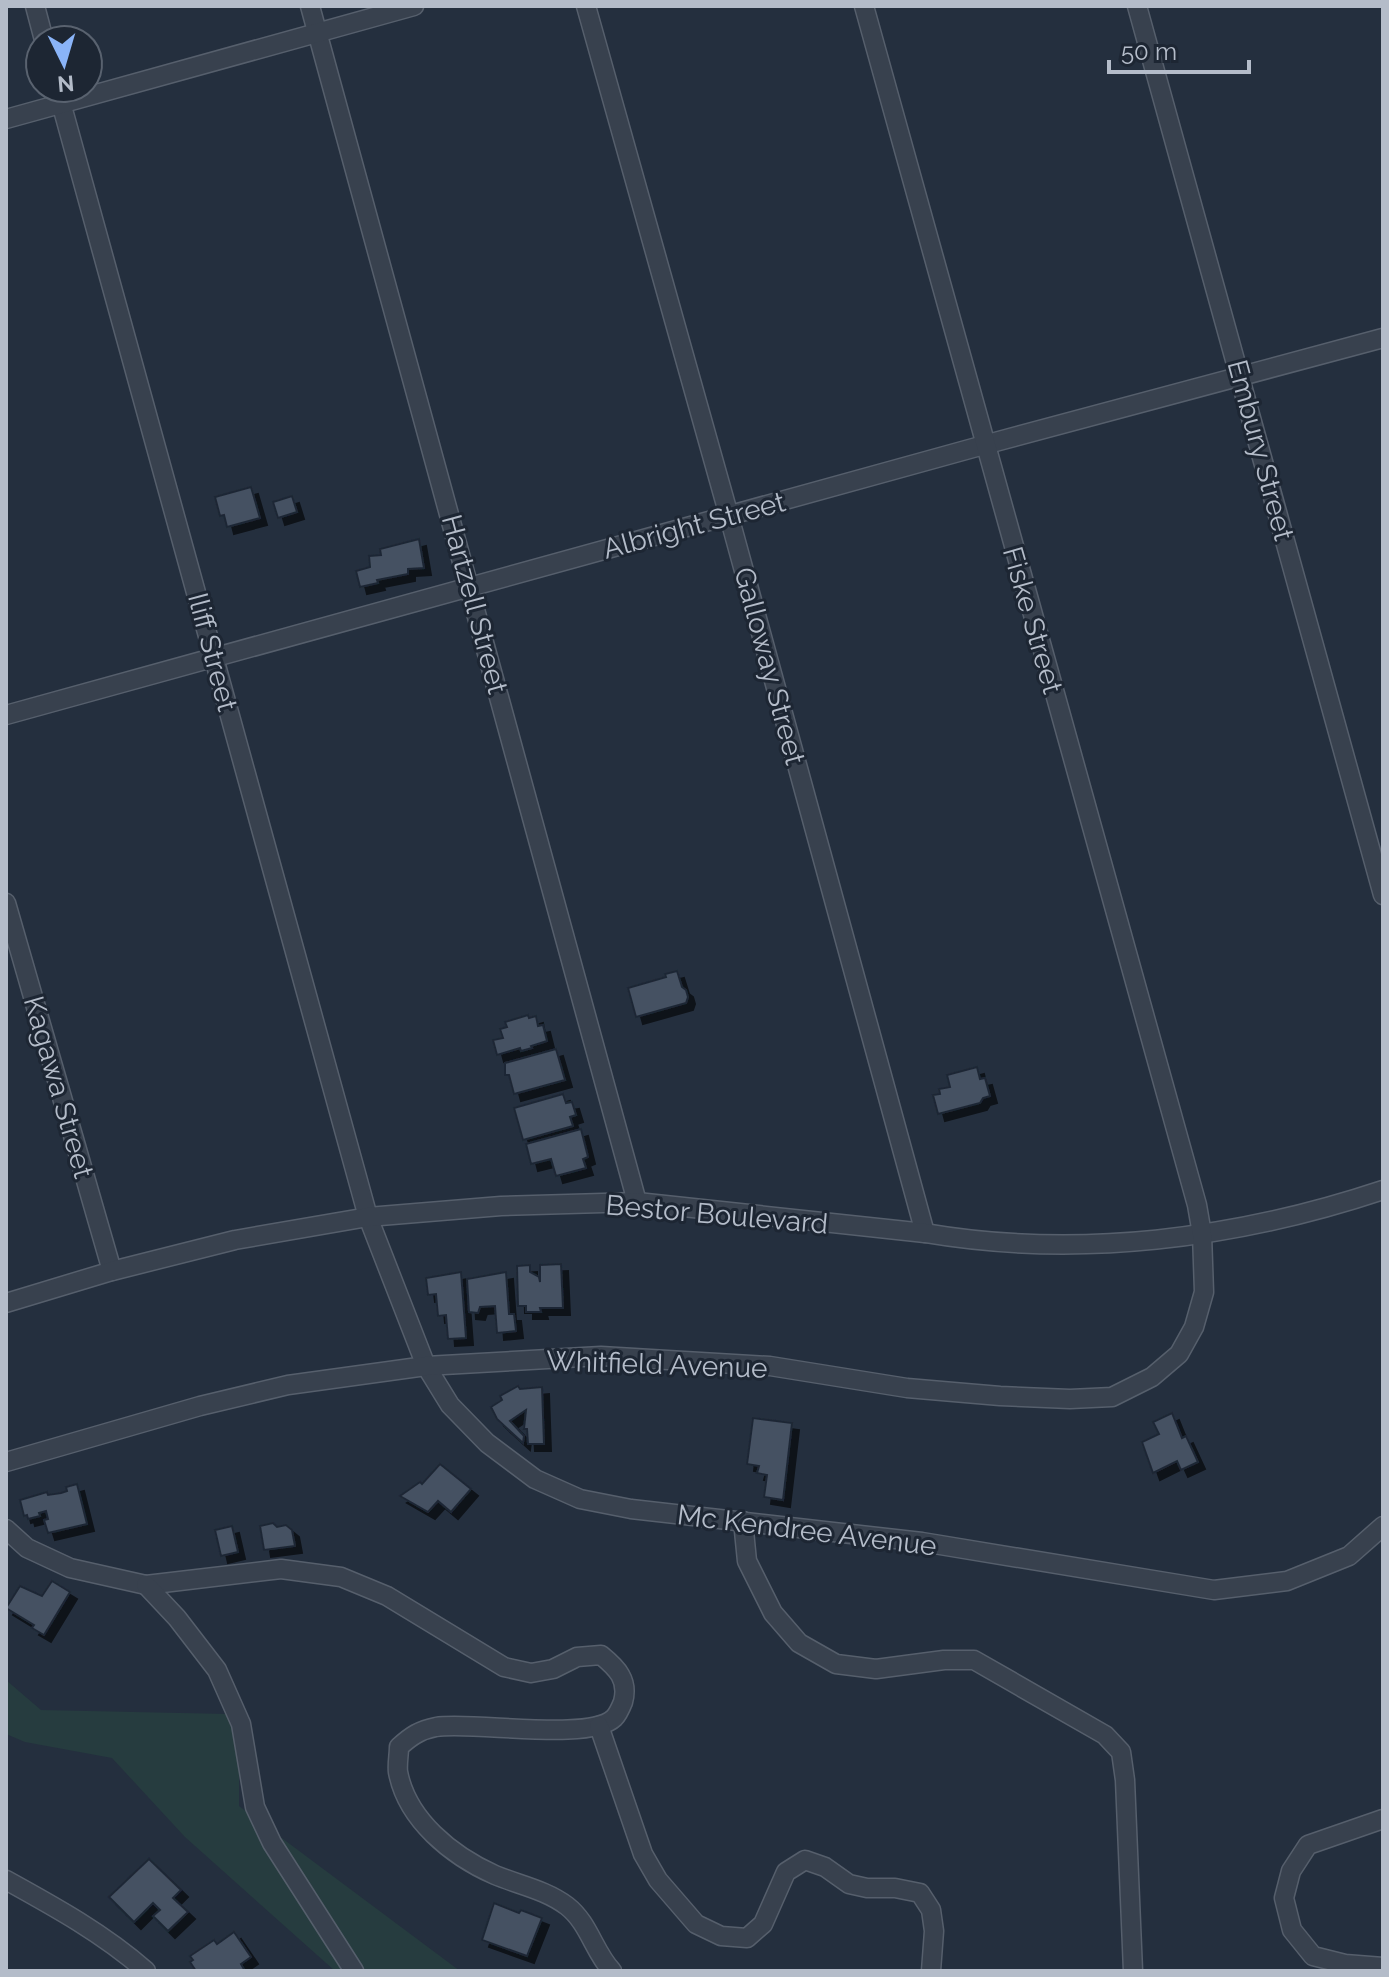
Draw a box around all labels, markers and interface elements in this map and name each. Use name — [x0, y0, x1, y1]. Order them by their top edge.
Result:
north arrow — [24, 24, 104, 104]
scale bar — [1109, 24, 1249, 74]
text: 50 m — [1121, 37, 1177, 66]
text: N — [56, 70, 75, 98]
street label: Embury Street — [1221, 356, 1301, 545]
street label: Albright Street — [599, 485, 789, 566]
street label: Hartzell Street — [435, 511, 514, 698]
street label: Fiske Street — [996, 543, 1069, 698]
street label: Galloway Street — [727, 564, 812, 769]
street label: Iliff Street — [181, 589, 244, 715]
street label: Kagawa Street — [17, 992, 100, 1183]
street label: Bestor Boulevard — [604, 1188, 829, 1241]
street label: Whitfield Avenue — [546, 1344, 768, 1385]
street label: Mc Kendree Avenue — [675, 1498, 938, 1563]

